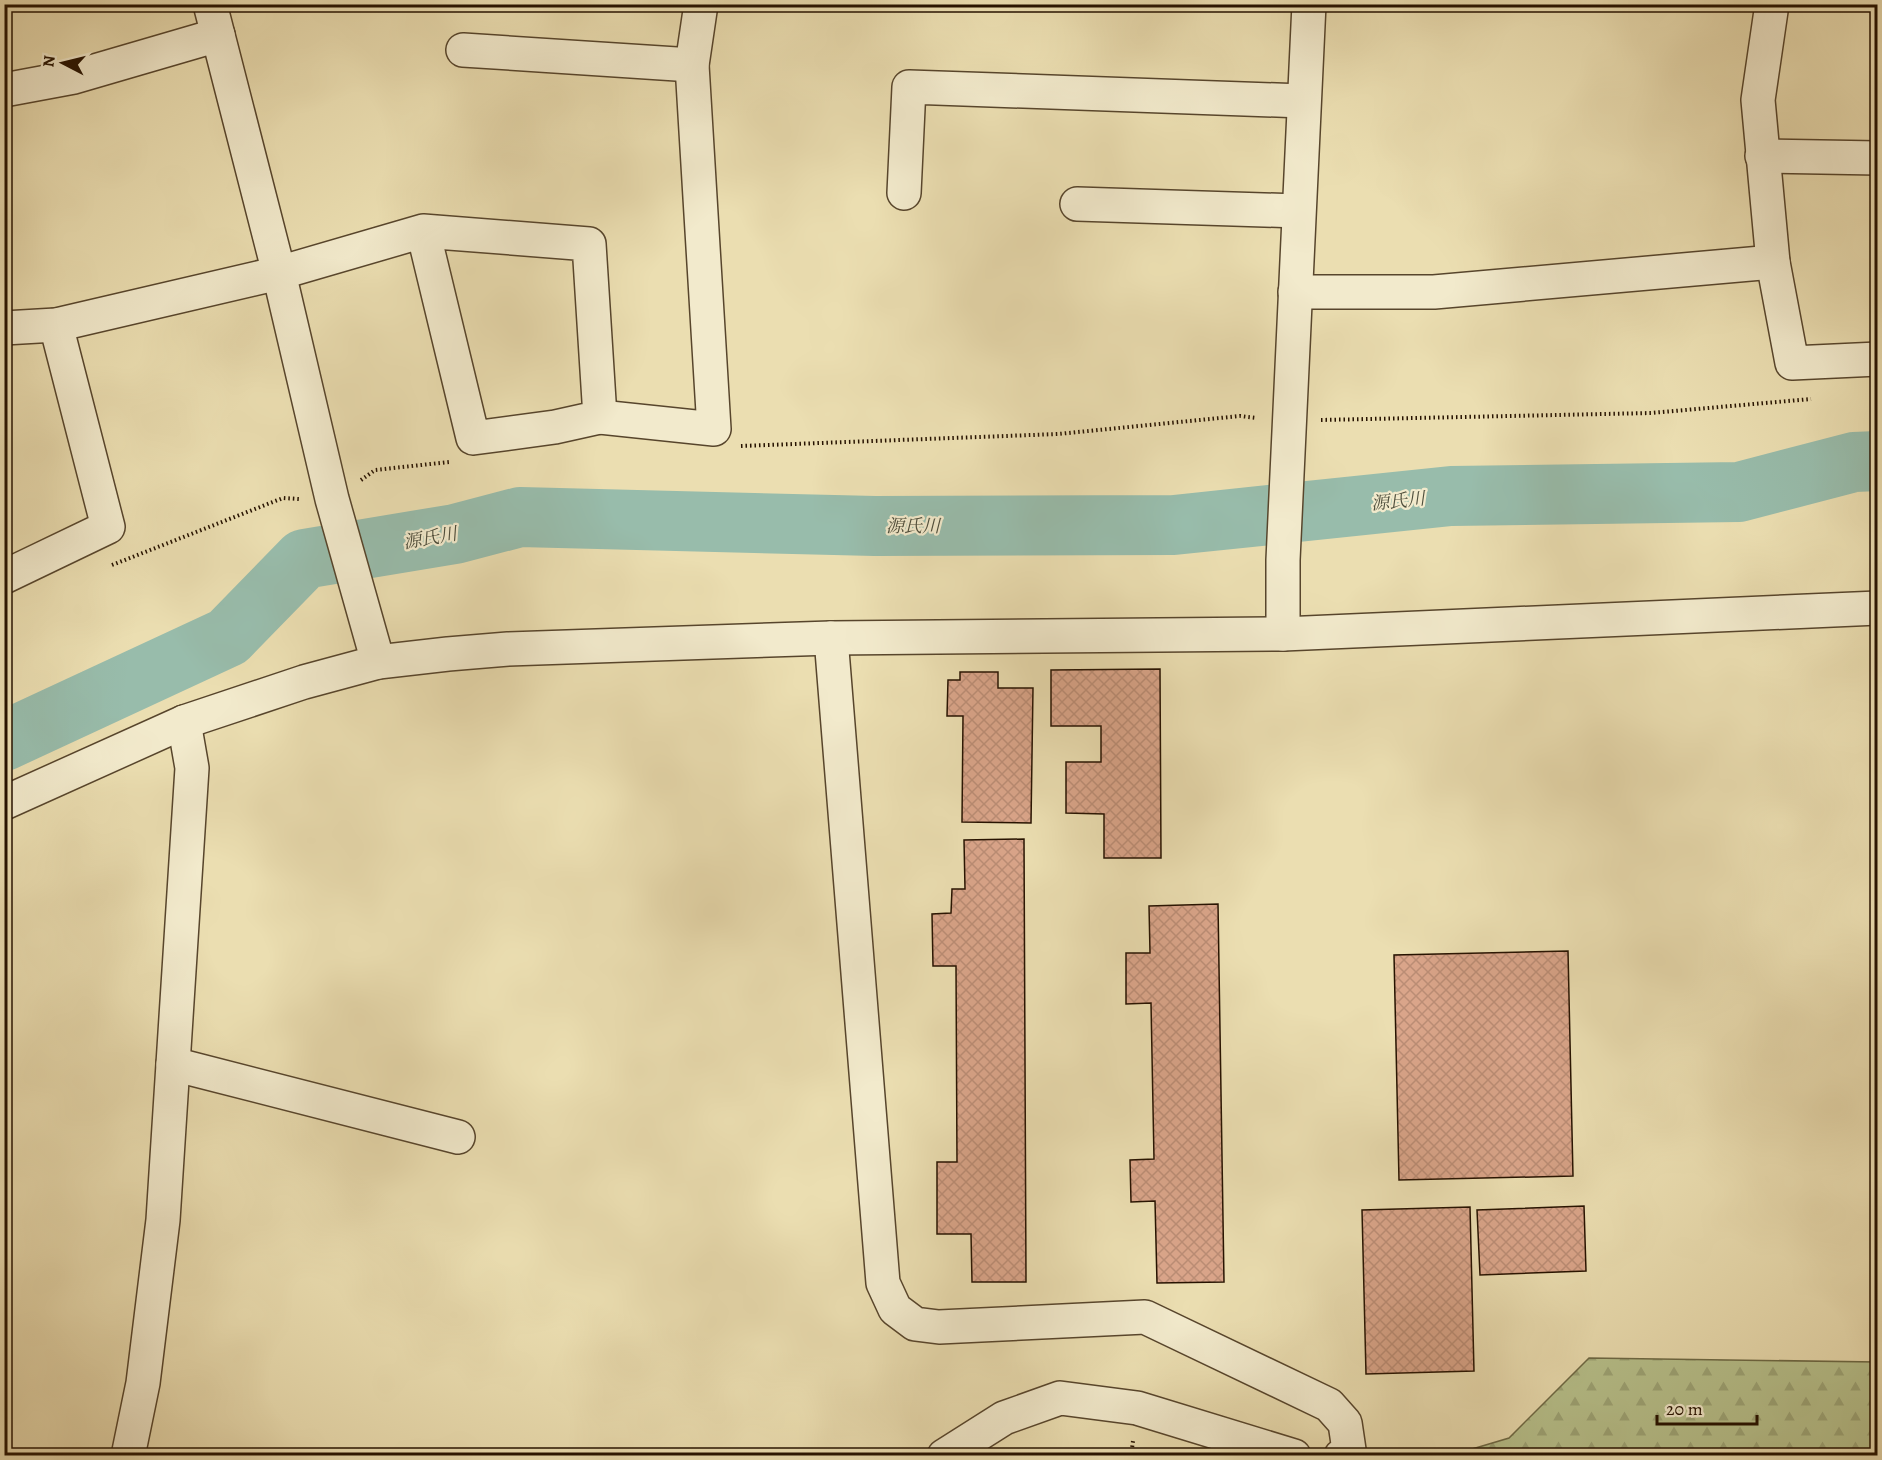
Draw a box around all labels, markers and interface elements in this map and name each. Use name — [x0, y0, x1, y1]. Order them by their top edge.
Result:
north arrow — [33, 33, 93, 93]
text: N — [37, 54, 61, 68]
water label: 源氏川 — [1370, 486, 1428, 516]
water label: 源氏川 — [886, 514, 942, 538]
water label: 源氏川 — [401, 521, 461, 555]
scale bar — [1657, 1388, 1758, 1426]
text: 20 m — [1666, 1397, 1703, 1421]

